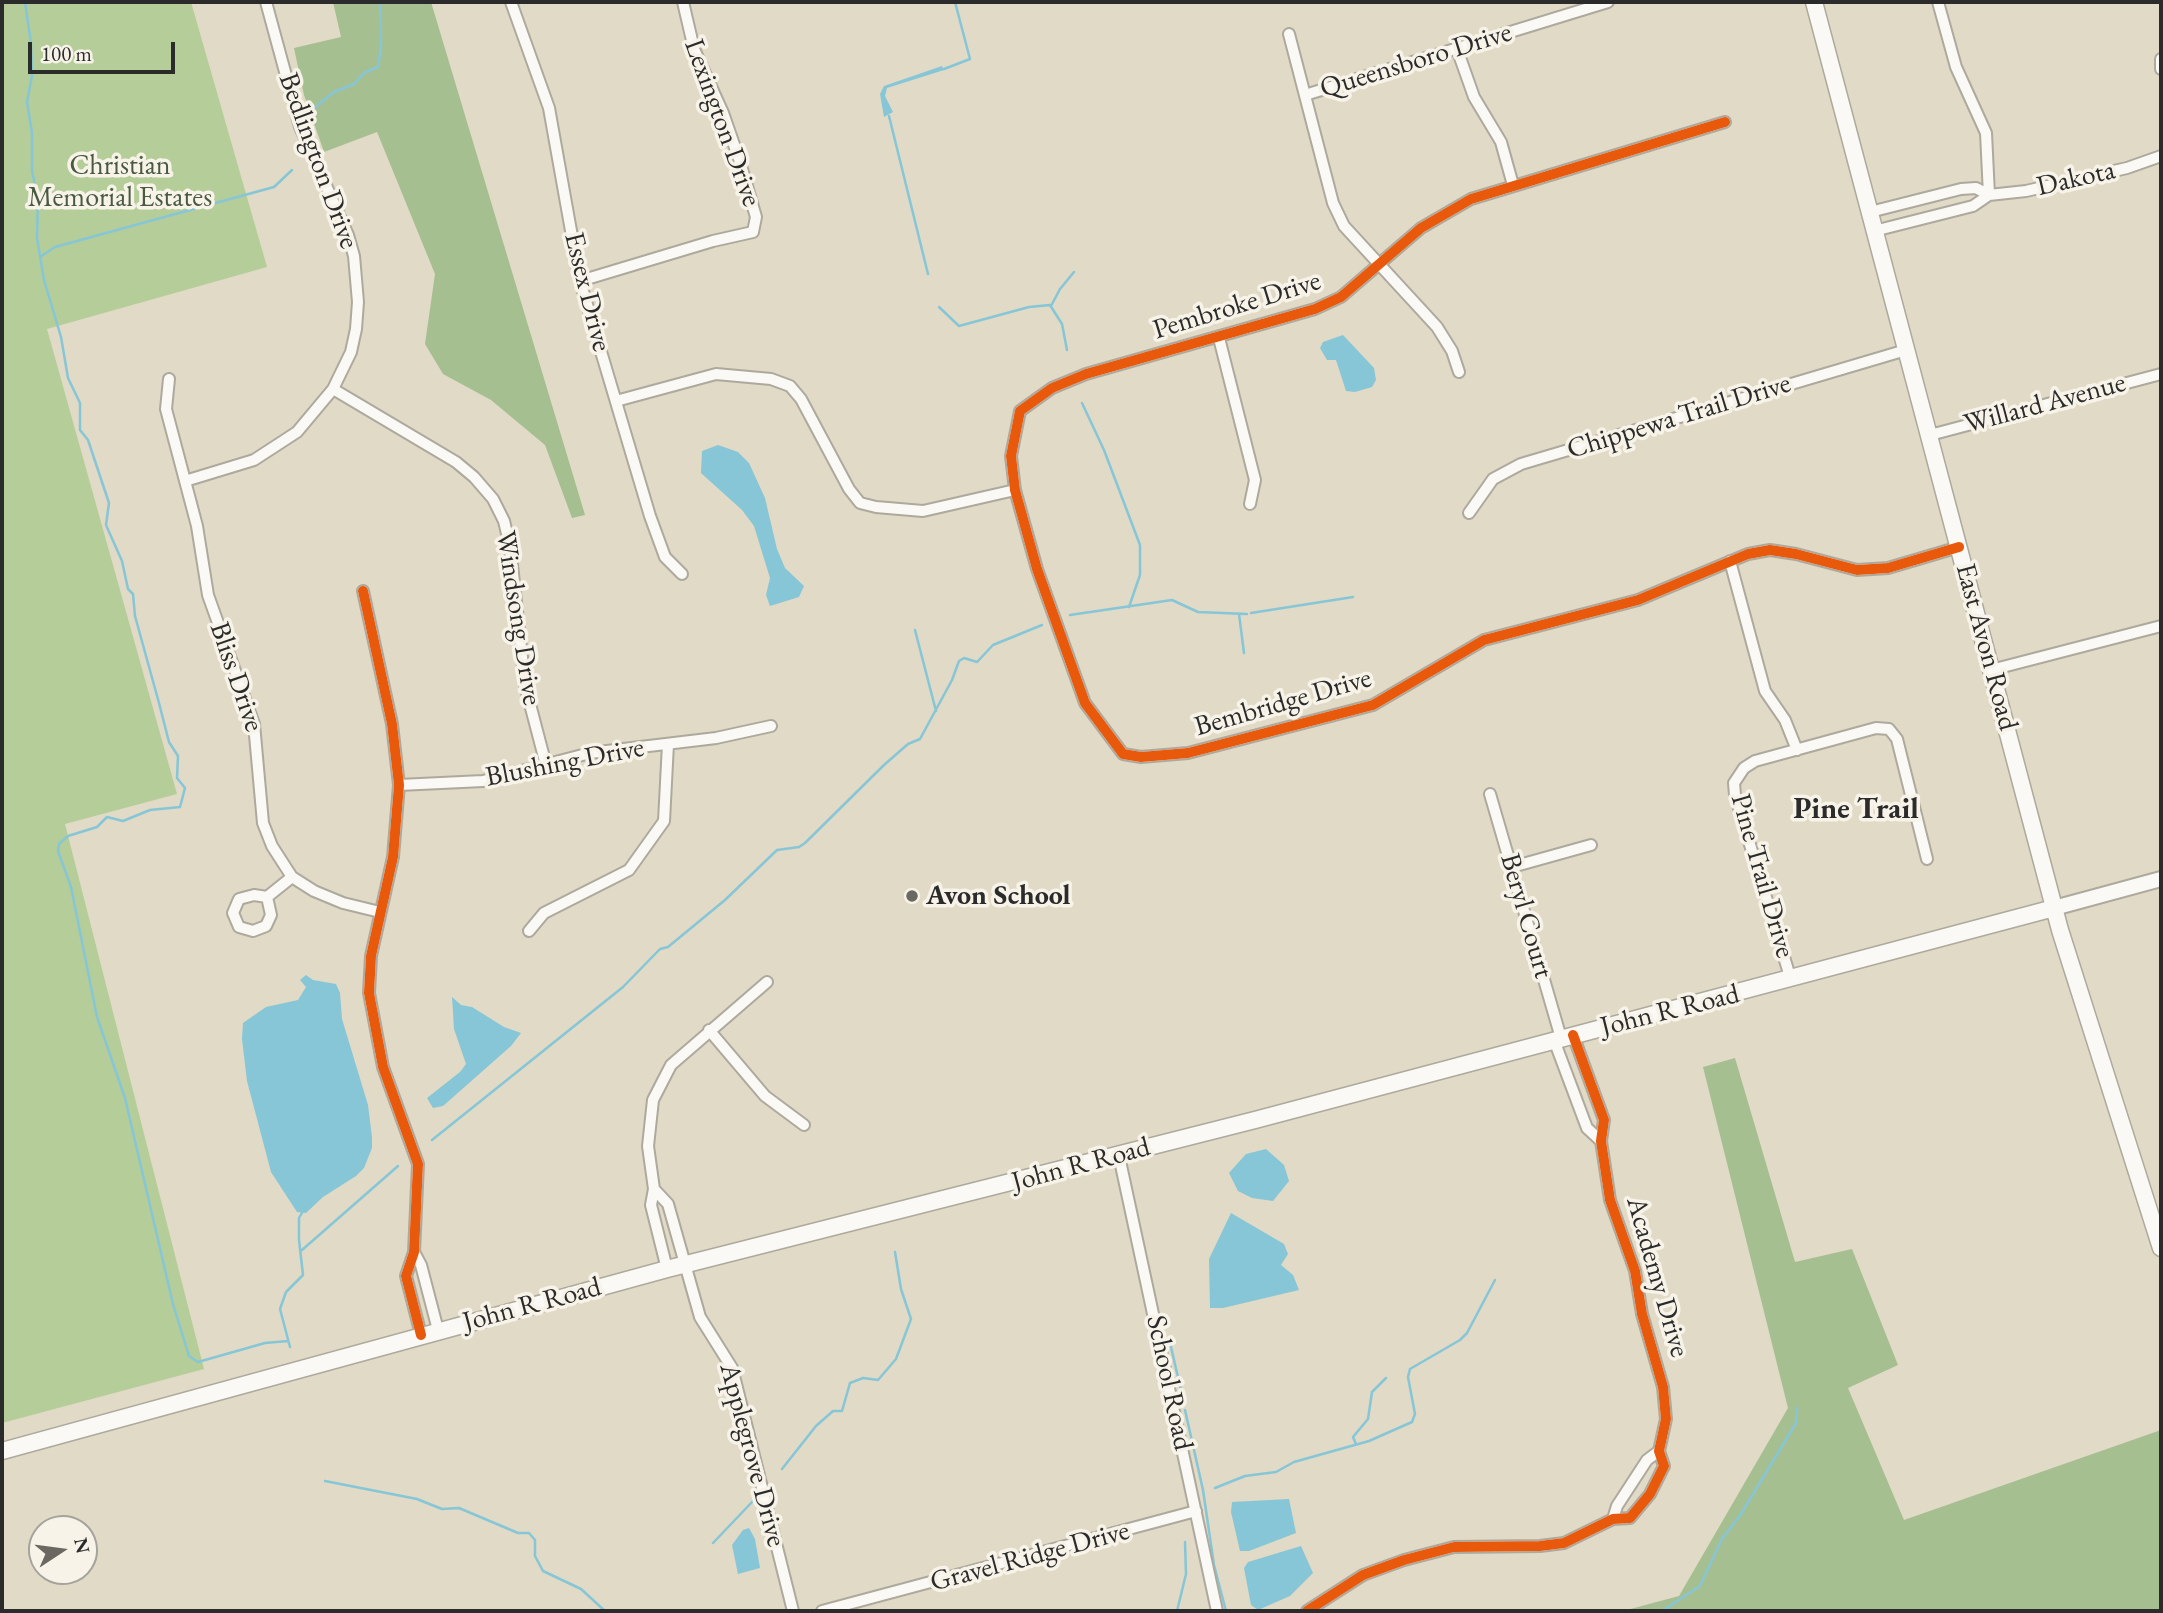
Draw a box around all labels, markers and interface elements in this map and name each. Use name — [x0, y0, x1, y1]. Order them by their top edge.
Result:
street label: Queensboro Drive — [1316, 16, 1516, 106]
scale bar — [32, 28, 178, 72]
street label: Lexington Drive — [676, 35, 768, 211]
text: 100 m — [41, 40, 92, 67]
street label: Bedlington Drive — [271, 69, 365, 253]
park label: Christian Memorial Estates — [28, 149, 212, 215]
street label: Dakota — [2034, 154, 2118, 204]
street label: Essex Drive — [556, 229, 618, 355]
street label: Pembroke Drive — [1149, 265, 1325, 347]
street label: Willard Avenue — [1960, 366, 2130, 442]
street label: Chippewa Trail Drive — [1563, 367, 1795, 467]
street label: Windsong Drive — [488, 528, 548, 708]
street label: East Avon Road — [1948, 560, 2024, 734]
street label: Bliss Drive — [202, 618, 270, 736]
street label: Bembridge Drive — [1191, 662, 1375, 744]
street label: Blushing Drive — [483, 731, 647, 795]
street label: Pine Trail Drive — [1723, 790, 1801, 962]
district label: Pine Trail — [1793, 792, 1919, 828]
street label: Beryl Court — [1492, 850, 1560, 982]
place label: Avon School — [926, 879, 1070, 913]
marker: Avon School — [904, 888, 920, 904]
street label: John R Road — [1597, 978, 1743, 1044]
street label: John R Road — [1008, 1130, 1154, 1200]
street label: Academy Drive — [1618, 1193, 1696, 1361]
street label: John R Road — [459, 1270, 605, 1340]
street label: School Road — [1138, 1312, 1200, 1454]
street label: Applegrove Drive — [711, 1360, 793, 1550]
street label: Gravel Ridge Drive — [927, 1514, 1133, 1600]
north arrow — [28, 1515, 98, 1585]
text: N — [68, 1535, 96, 1556]

